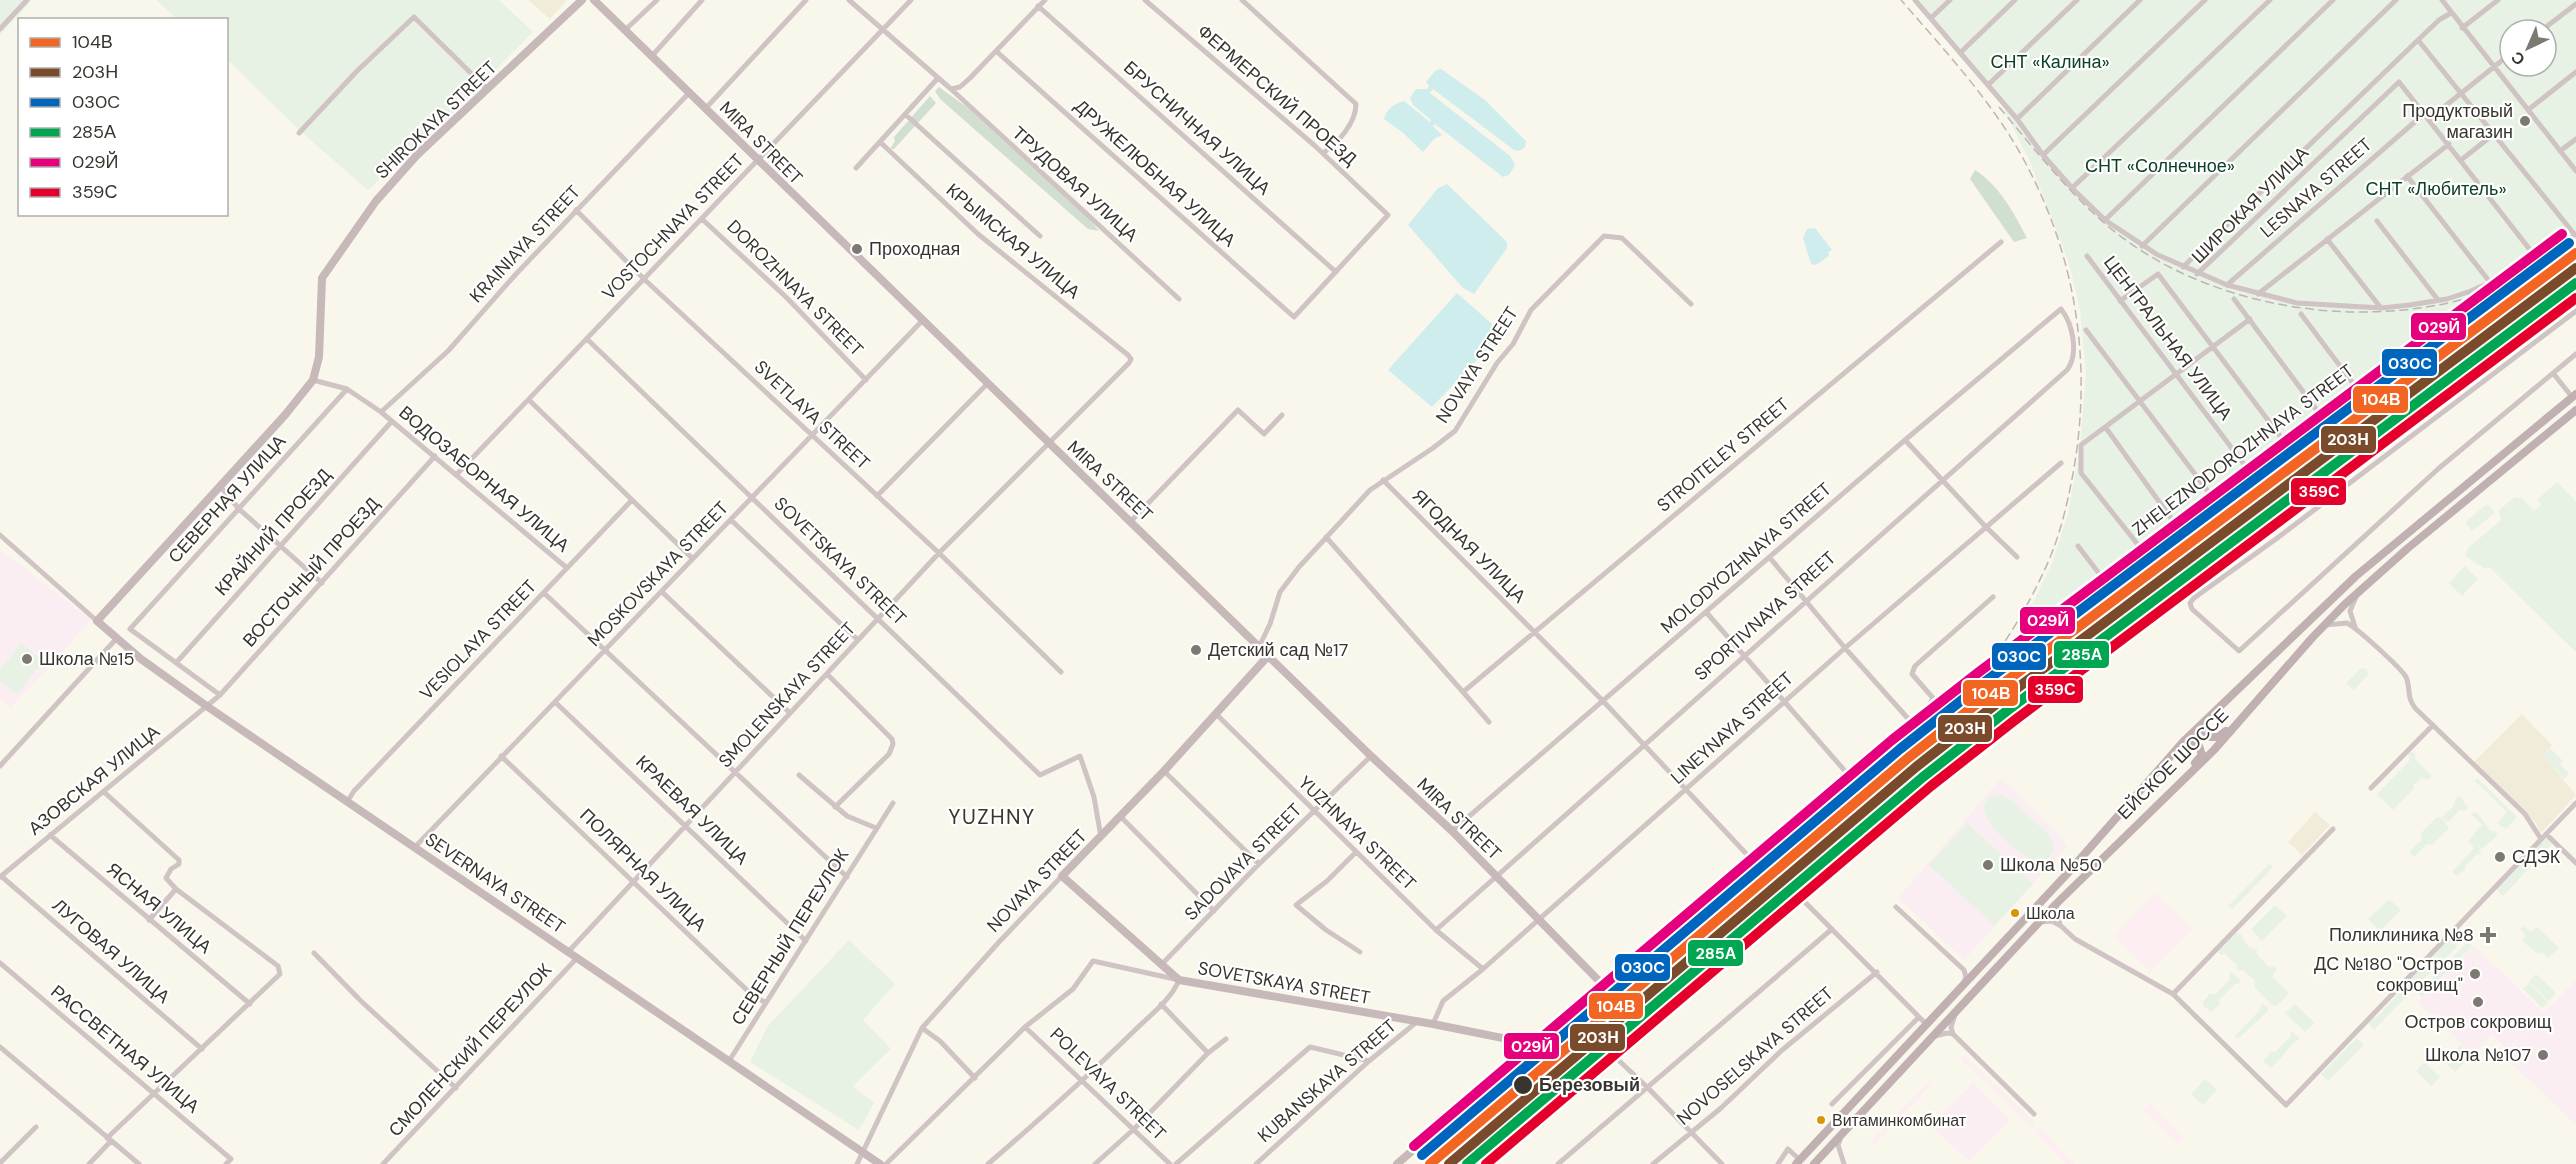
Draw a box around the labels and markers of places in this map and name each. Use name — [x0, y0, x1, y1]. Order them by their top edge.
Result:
place label: Продуктовый магазин — [2402, 99, 2513, 144]
marker: Продуктовый магазин — [2518, 114, 2532, 128]
place label: Проходная — [869, 237, 960, 261]
marker: Проходная — [850, 242, 864, 256]
place label: Детский сад №17 — [1208, 638, 1348, 662]
marker: Детский сад №17 — [1189, 643, 1203, 657]
place label: Школа №15 — [39, 647, 134, 671]
marker: Школа №15 — [20, 652, 34, 666]
place label: СДЭК — [2512, 845, 2561, 869]
marker: СДЭК — [2493, 850, 2507, 864]
place label: Школа №50 — [2000, 853, 2102, 877]
marker: Школа №50 — [1981, 858, 1995, 872]
place label: Школа — [2026, 903, 2075, 924]
marker: Школа — [2009, 907, 2021, 919]
place label: Поликлиника №8 — [2329, 923, 2474, 947]
marker: Поликлиника №8 — [2479, 926, 2497, 944]
place label: ДС №180 "Остров сокровищ" — [2314, 952, 2463, 997]
marker: ДС №180 "Остров сокровищ" — [2468, 967, 2482, 981]
marker: Остров сокровищ — [2471, 995, 2485, 1009]
place label: Остров сокровищ — [2404, 1010, 2552, 1034]
place label: Школа №107 — [2425, 1043, 2531, 1067]
marker: Школа №107 — [2536, 1048, 2550, 1062]
place label: Березовый — [1539, 1073, 1640, 1097]
marker: Березовый — [1512, 1074, 1534, 1096]
place label: Витаминкомбинат — [1832, 1110, 1967, 1131]
marker: Витаминкомбинат — [1815, 1114, 1827, 1126]

